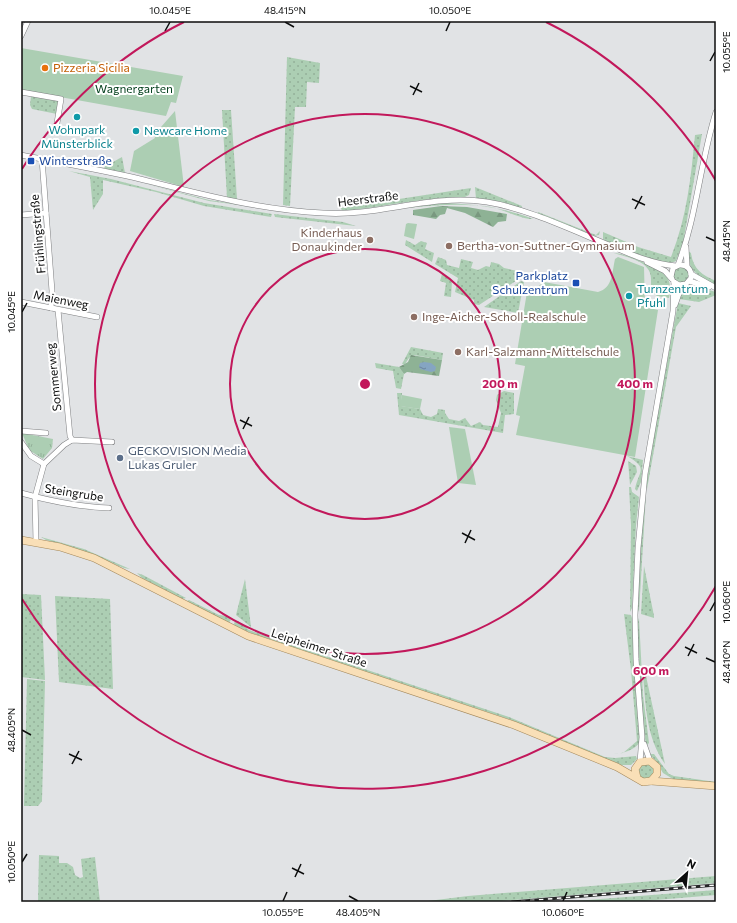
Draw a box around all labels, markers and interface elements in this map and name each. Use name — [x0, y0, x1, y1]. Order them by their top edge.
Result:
text: 10.045°E — [149, 4, 191, 16]
text: 48.415°N — [264, 4, 306, 16]
text: 10.050°E — [429, 4, 471, 16]
text: 10.055°E — [720, 31, 732, 73]
place label: Pizzeria Sicilia — [53, 60, 130, 74]
marker: Pizzeria Sicilia — [40, 63, 50, 73]
park label: Wagnergarten — [95, 81, 173, 95]
marker: Wohnpark Münsterblick — [72, 112, 82, 122]
place label: Wohnpark Münsterblick — [41, 122, 114, 150]
place label: Newcare Home — [144, 123, 227, 137]
marker: Newcare Home — [131, 126, 141, 136]
place label: Winterstraße — [39, 153, 112, 167]
marker: Winterstraße — [26, 156, 36, 166]
street label: Heerstraße — [337, 187, 399, 209]
street label: Frühlingstraße — [27, 194, 47, 274]
text: 48.415°N — [720, 220, 732, 262]
place label: Kinderhaus Donaukinder — [292, 225, 362, 253]
marker: Kinderhaus Donaukinder — [365, 235, 375, 245]
place label: Bertha-von-Suttner-Gymnasium — [457, 238, 635, 252]
marker: Bertha-von-Suttner-Gymnasium — [444, 241, 454, 251]
place label: Parkplatz Schulzentrum — [492, 268, 568, 296]
marker: Parkplatz Schulzentrum — [571, 278, 581, 288]
place label: Turnzentrum Pfuhl — [637, 281, 708, 309]
street label: Maienweg — [32, 287, 91, 311]
text: 10.045°E — [5, 291, 17, 333]
marker: Turnzentrum Pfuhl — [624, 291, 634, 301]
place label: Inge-Aicher-Scholl-Realschule — [422, 309, 586, 323]
marker: Inge-Aicher-Scholl-Realschule — [409, 312, 419, 322]
street label: Sommerweg — [42, 342, 64, 412]
place label: Karl-Salzmann-Mittelschule — [466, 344, 619, 358]
marker: Karl-Salzmann-Mittelschule — [453, 347, 463, 357]
text: 200 m — [482, 376, 518, 390]
text: 400 m — [617, 376, 653, 390]
centre of rings — [358, 377, 372, 391]
place label: GECKOVISION Media Lukas Gruler — [128, 443, 247, 471]
marker: GECKOVISION Media Lukas Gruler — [115, 453, 125, 463]
street label: Steingrube — [44, 480, 105, 504]
text: 10.060°E — [720, 581, 732, 623]
street label: Leipheimer Straße — [270, 625, 369, 669]
text: 48.410°N — [720, 641, 732, 683]
text: 600 m — [633, 663, 669, 677]
text: 48.405°N — [5, 708, 17, 752]
text: 10.050°E — [5, 841, 17, 883]
north arrow — [667, 853, 707, 893]
text: N — [685, 856, 698, 871]
text: 10.055°E — [262, 906, 304, 918]
text: 48.405°N — [336, 906, 380, 918]
text: 10.060°E — [542, 906, 584, 918]

